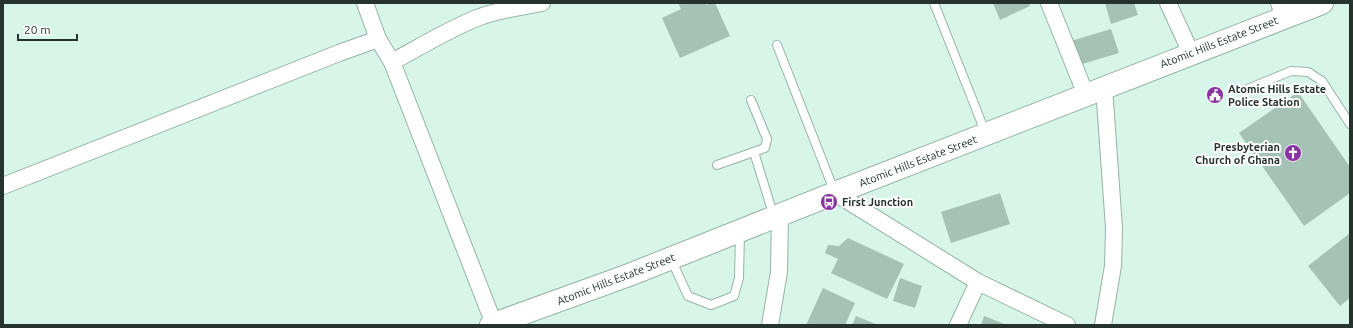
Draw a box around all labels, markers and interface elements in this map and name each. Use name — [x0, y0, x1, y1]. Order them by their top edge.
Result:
street label: Atomic Hills Estate Street — [1158, 14, 1280, 70]
scale bar — [18, 16, 77, 42]
text: 20 m — [24, 23, 51, 36]
place label: Atomic Hills Estate Police Station — [1228, 83, 1326, 108]
public building icon: Atomic Hills Estate Police Station — [1205, 85, 1225, 105]
street label: Atomic Hills Estate Street — [857, 133, 979, 189]
place label: Presbyterian Church of Ghana — [1195, 141, 1280, 166]
church icon: Presbyterian Church of Ghana — [1283, 143, 1303, 163]
bus stop icon: First Junction — [819, 192, 839, 212]
place label: First Junction — [842, 196, 913, 208]
street label: Atomic Hills Estate Street — [555, 251, 677, 307]

